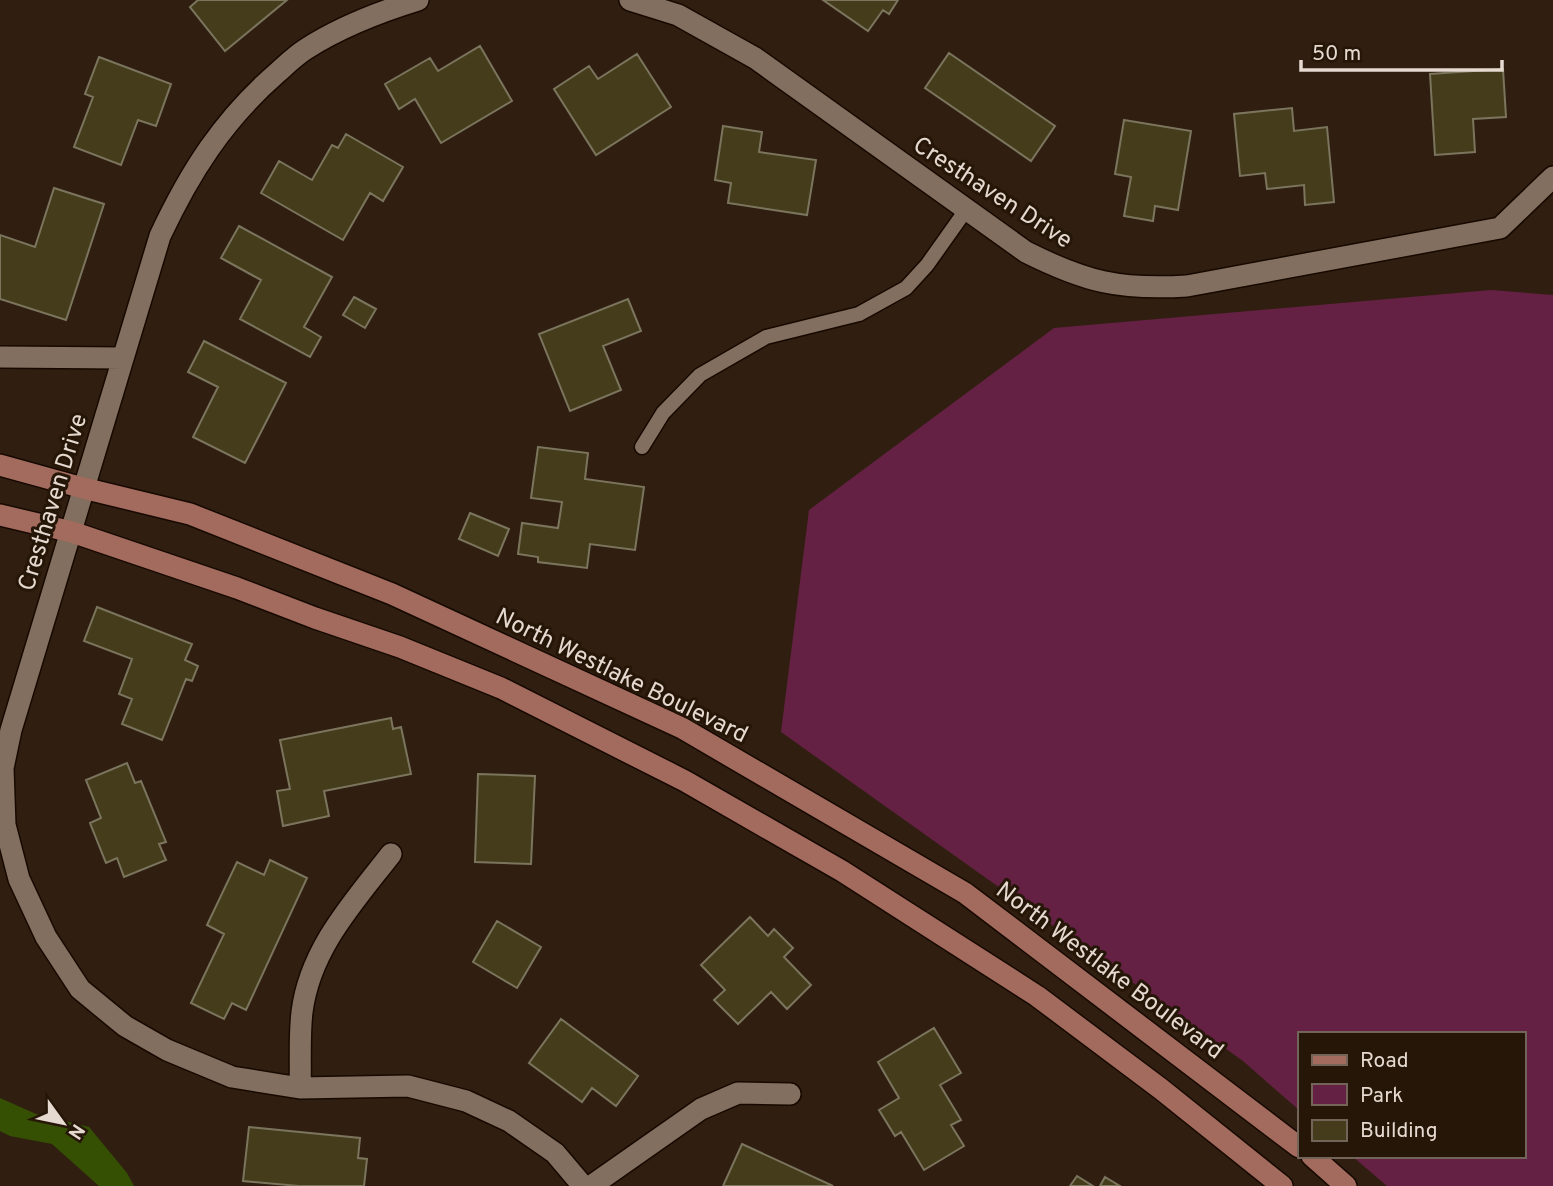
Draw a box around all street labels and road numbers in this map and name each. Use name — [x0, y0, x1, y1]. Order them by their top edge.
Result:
street label: Cresthaven Drive — [907, 131, 1077, 256]
street label: Cresthaven Drive — [13, 410, 95, 595]
street label: North Westlake Boulevard — [490, 603, 752, 751]
street label: North Westlake Boulevard — [989, 876, 1229, 1067]

